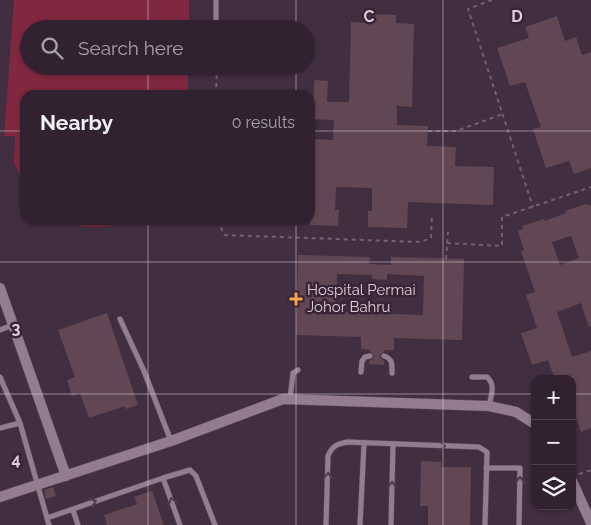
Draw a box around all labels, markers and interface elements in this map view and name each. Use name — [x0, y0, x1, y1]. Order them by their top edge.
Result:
text: C — [364, 7, 375, 26]
text: D — [511, 7, 523, 26]
search box — [20, 20, 315, 75]
icon: search — [38, 34, 66, 62]
text: Search here — [78, 37, 184, 59]
text: Nearby — [40, 110, 113, 135]
text: 0 results — [232, 113, 295, 132]
place label: Hospital Permai Johor Bahru — [307, 281, 416, 316]
marker: Hospital Permai Johor Bahru — [289, 292, 303, 306]
text: 3 — [12, 319, 21, 338]
map controls — [531, 375, 576, 510]
button: + — [531, 375, 576, 420]
button: − — [531, 420, 576, 465]
one-way arrow — [438, 441, 446, 451]
text: 4 — [11, 450, 21, 469]
button: layers — [531, 465, 576, 510]
one-way arrow — [322, 472, 333, 480]
one-way arrow — [515, 476, 525, 484]
one-way arrow — [387, 481, 397, 488]
one-way arrow — [88, 498, 97, 508]
one-way arrow — [167, 498, 177, 506]

